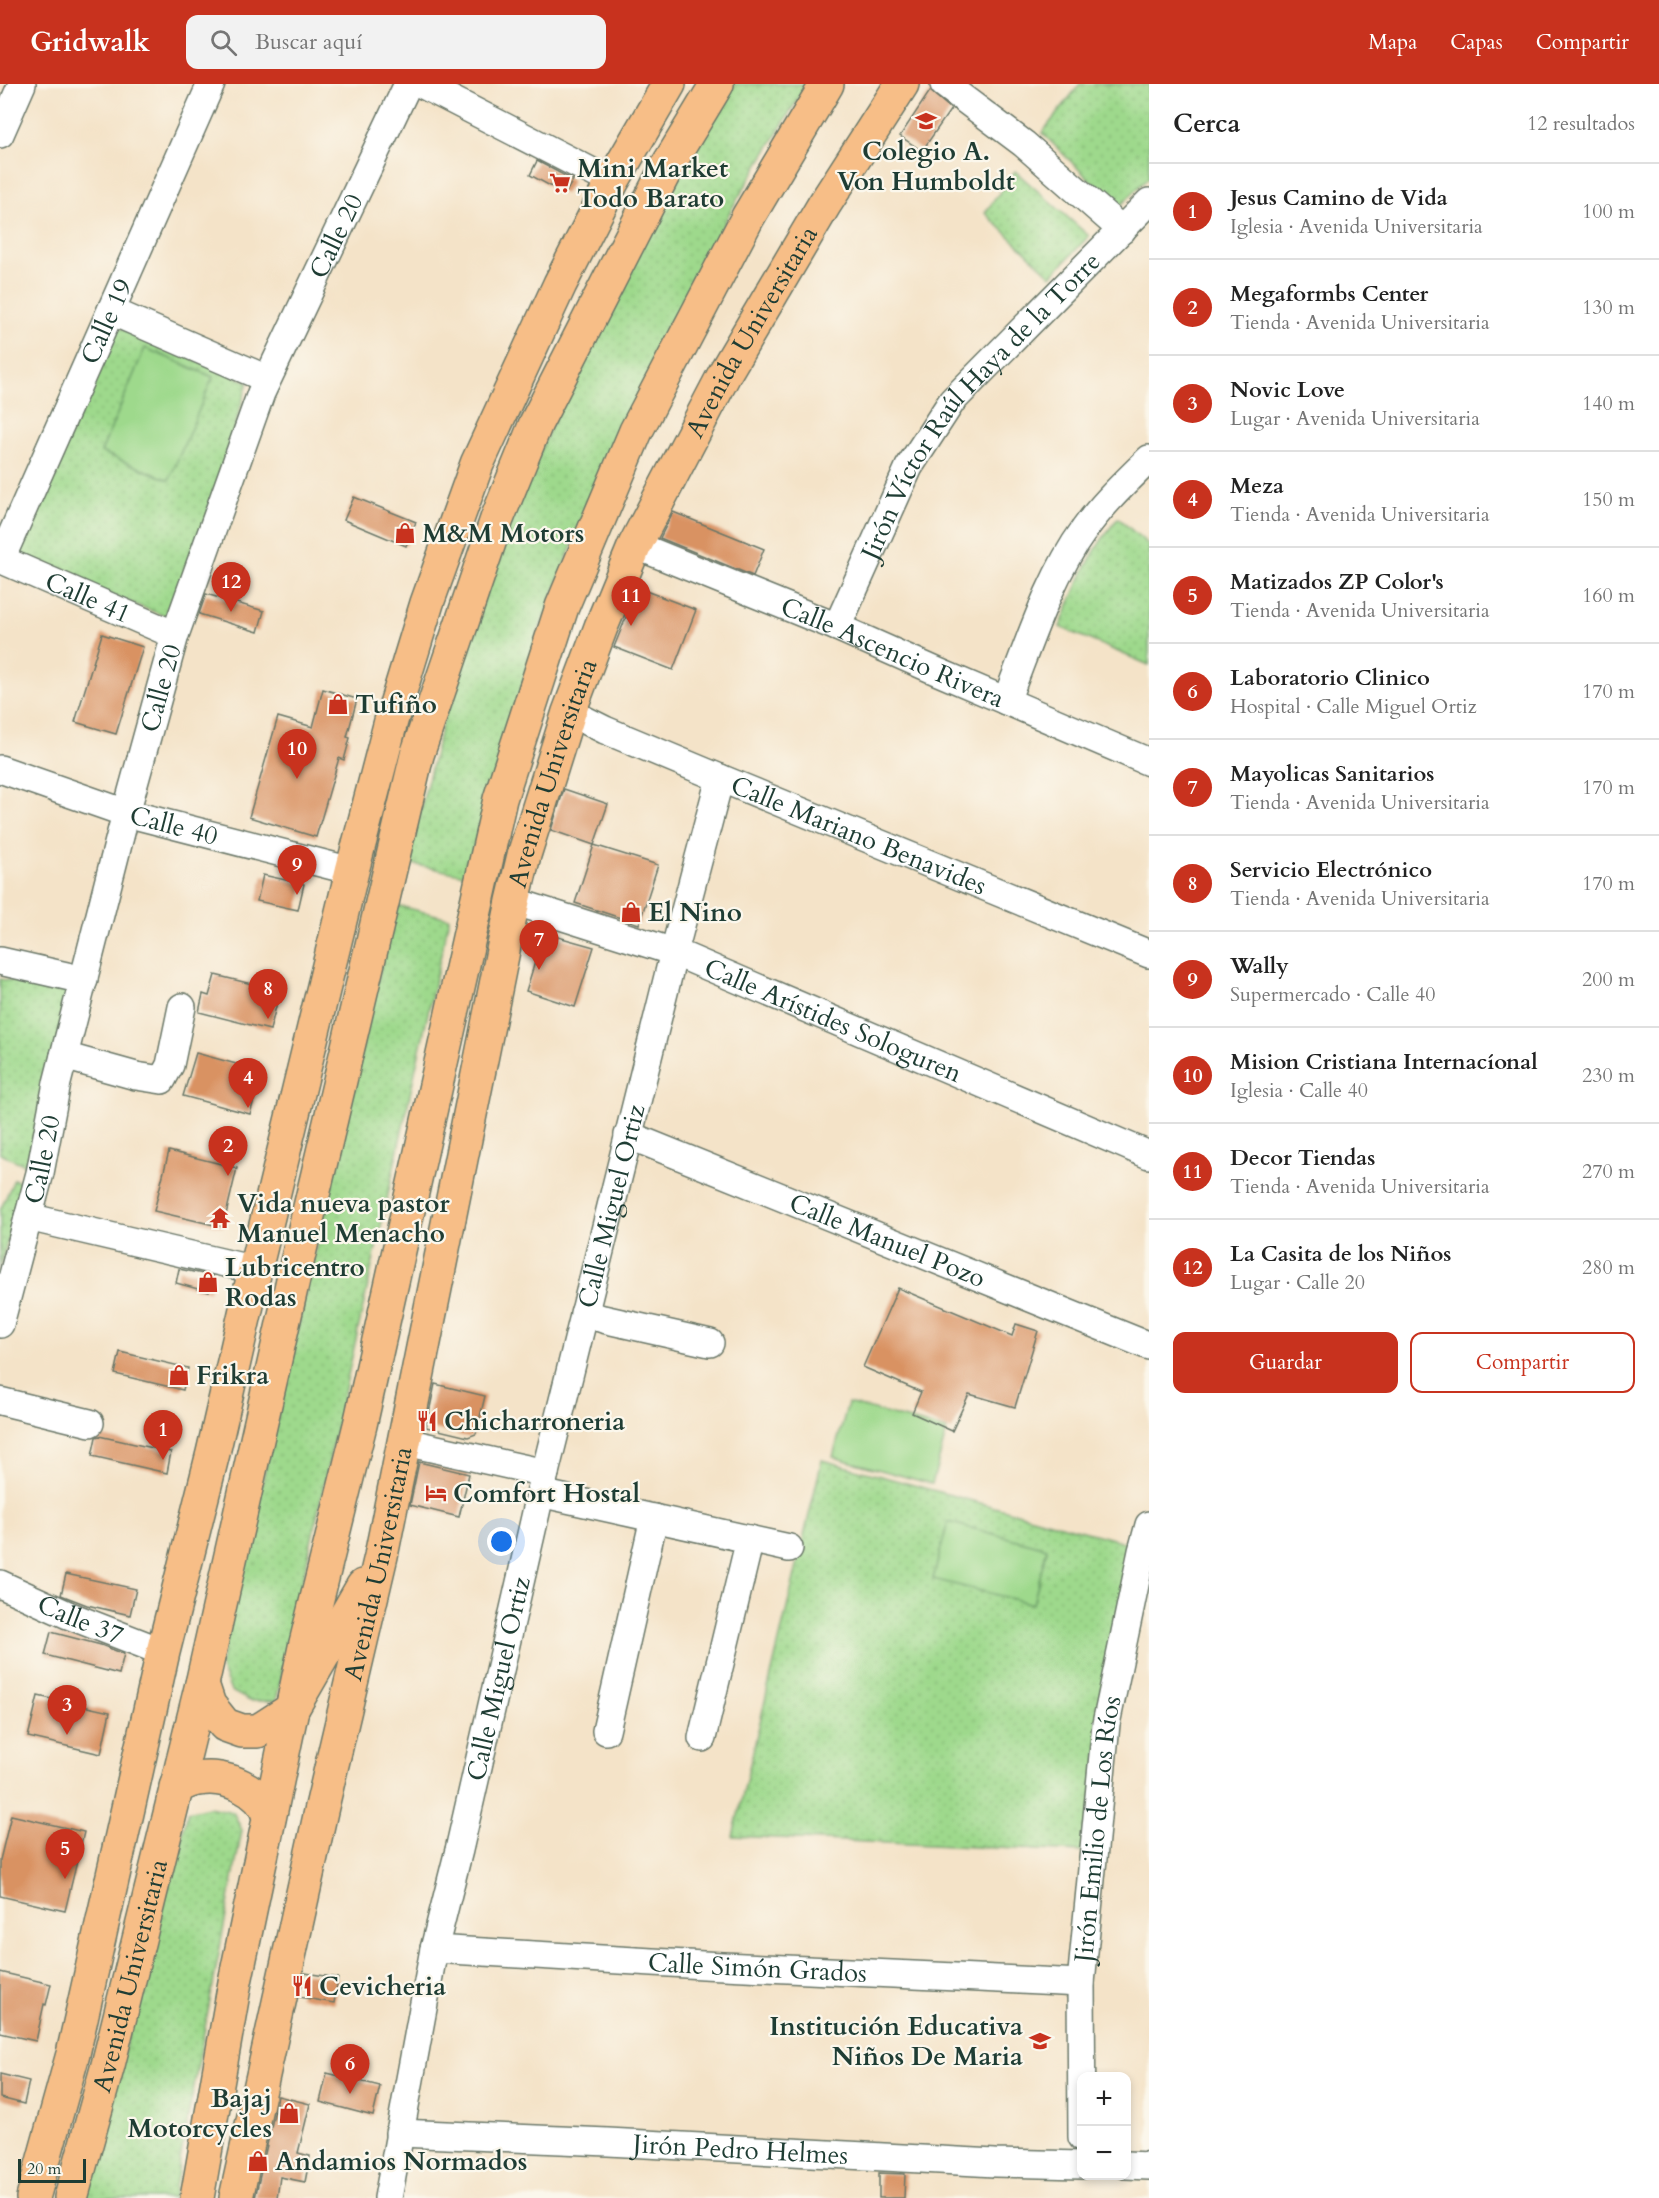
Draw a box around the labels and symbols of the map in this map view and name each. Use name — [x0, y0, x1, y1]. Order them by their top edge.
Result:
school or university icon: Colegio A. Von Humboldt — [914, 109, 938, 133]
place label: Colegio A. Von Humboldt — [837, 134, 1015, 199]
place label: Mini Market Todo Barato — [577, 151, 728, 216]
supermarket icon: Mini Market Todo Barato — [548, 171, 572, 195]
street label: Calle 20 — [301, 188, 371, 284]
street label: Avenida Universitaria — [677, 219, 825, 444]
street label: Jirón Víctor Raúl Haya de la Torre — [851, 244, 1108, 569]
street label: Calle 19 — [72, 273, 140, 369]
place label: M&M Motors — [422, 516, 584, 551]
shop icon: M&M Motors — [393, 521, 417, 545]
pin: 12 — [212, 562, 250, 612]
street label: Calle 41 — [40, 563, 136, 631]
pin: 11 — [612, 576, 650, 626]
street label: Calle Ascencio Rivera — [776, 589, 1010, 716]
street label: Calle 20 — [132, 640, 189, 736]
street label: Avenida Universitaria — [499, 654, 605, 891]
place label: Tufiño — [355, 687, 437, 722]
shop icon: Tufiño — [326, 692, 350, 716]
pin: 10 — [278, 730, 316, 779]
street label: Calle Mariano Benavides — [726, 767, 992, 903]
street label: Calle 40 — [126, 797, 222, 853]
pin: 9 — [278, 846, 316, 895]
place label: El Nino — [648, 895, 742, 930]
shop icon: El Nino — [619, 900, 643, 924]
pin: 7 — [520, 920, 558, 970]
street label: Calle Arístides Sologuren — [699, 950, 968, 1091]
pin: 8 — [248, 970, 288, 1019]
pin: 4 — [228, 1058, 268, 1108]
street label: Calle Miguel Ortiz — [569, 1100, 653, 1311]
street label: Calle 20 — [15, 1112, 68, 1208]
pin: 2 — [208, 1126, 248, 1176]
street label: Calle Manuel Pozo — [784, 1185, 991, 1295]
place label: Vida nueva pastor Manuel Menacho — [237, 1186, 450, 1251]
temple icon: Vida nueva pastor Manuel Menacho — [208, 1206, 232, 1230]
place label: Lubricentro Rodas — [225, 1250, 365, 1315]
shop icon: Lubricentro Rodas — [196, 1270, 220, 1294]
place label: Frikra — [196, 1358, 269, 1393]
shop icon: Frikra — [167, 1363, 191, 1387]
place label: Chicharroneria — [444, 1404, 625, 1439]
restaurant icon: Chicharroneria — [415, 1409, 439, 1433]
pin: 1 — [144, 1410, 182, 1460]
street label: Avenida Universitaria — [335, 1443, 420, 1684]
place label: Comfort Hostal — [453, 1476, 640, 1511]
hotel icon: Comfort Hostal — [424, 1481, 448, 1505]
your location — [487, 1527, 516, 1556]
street label: Calle Miguel Ortiz — [458, 1573, 538, 1784]
street label: Calle 37 — [32, 1586, 129, 1652]
pin: 3 — [48, 1686, 86, 1735]
street label: Jirón Emilio de Los Ríos — [1065, 1692, 1129, 1968]
pin: 5 — [46, 1830, 84, 1879]
street label: Avenida Universitaria — [84, 1856, 176, 2096]
street label: Calle Simón Grados — [647, 1944, 868, 1990]
place label: Cevicheria — [319, 1969, 446, 2004]
restaurant icon: Cevicheria — [290, 1974, 314, 1998]
place label: Institución Educativa Niños De Maria — [769, 2009, 1023, 2074]
school or university icon: Institución Educativa Niños De Maria — [1028, 2029, 1052, 2053]
pin: 6 — [330, 2044, 370, 2094]
place label: Bajaj Motorcycles — [128, 2081, 272, 2146]
shop icon: Bajaj Motorcycles — [277, 2101, 301, 2125]
street label: Jirón Pedro Helmes — [628, 2126, 849, 2173]
place label: Andamios Normados — [275, 2144, 527, 2179]
shop icon: Andamios Normados — [246, 2149, 270, 2173]
scale bar — [18, 2156, 86, 2184]

